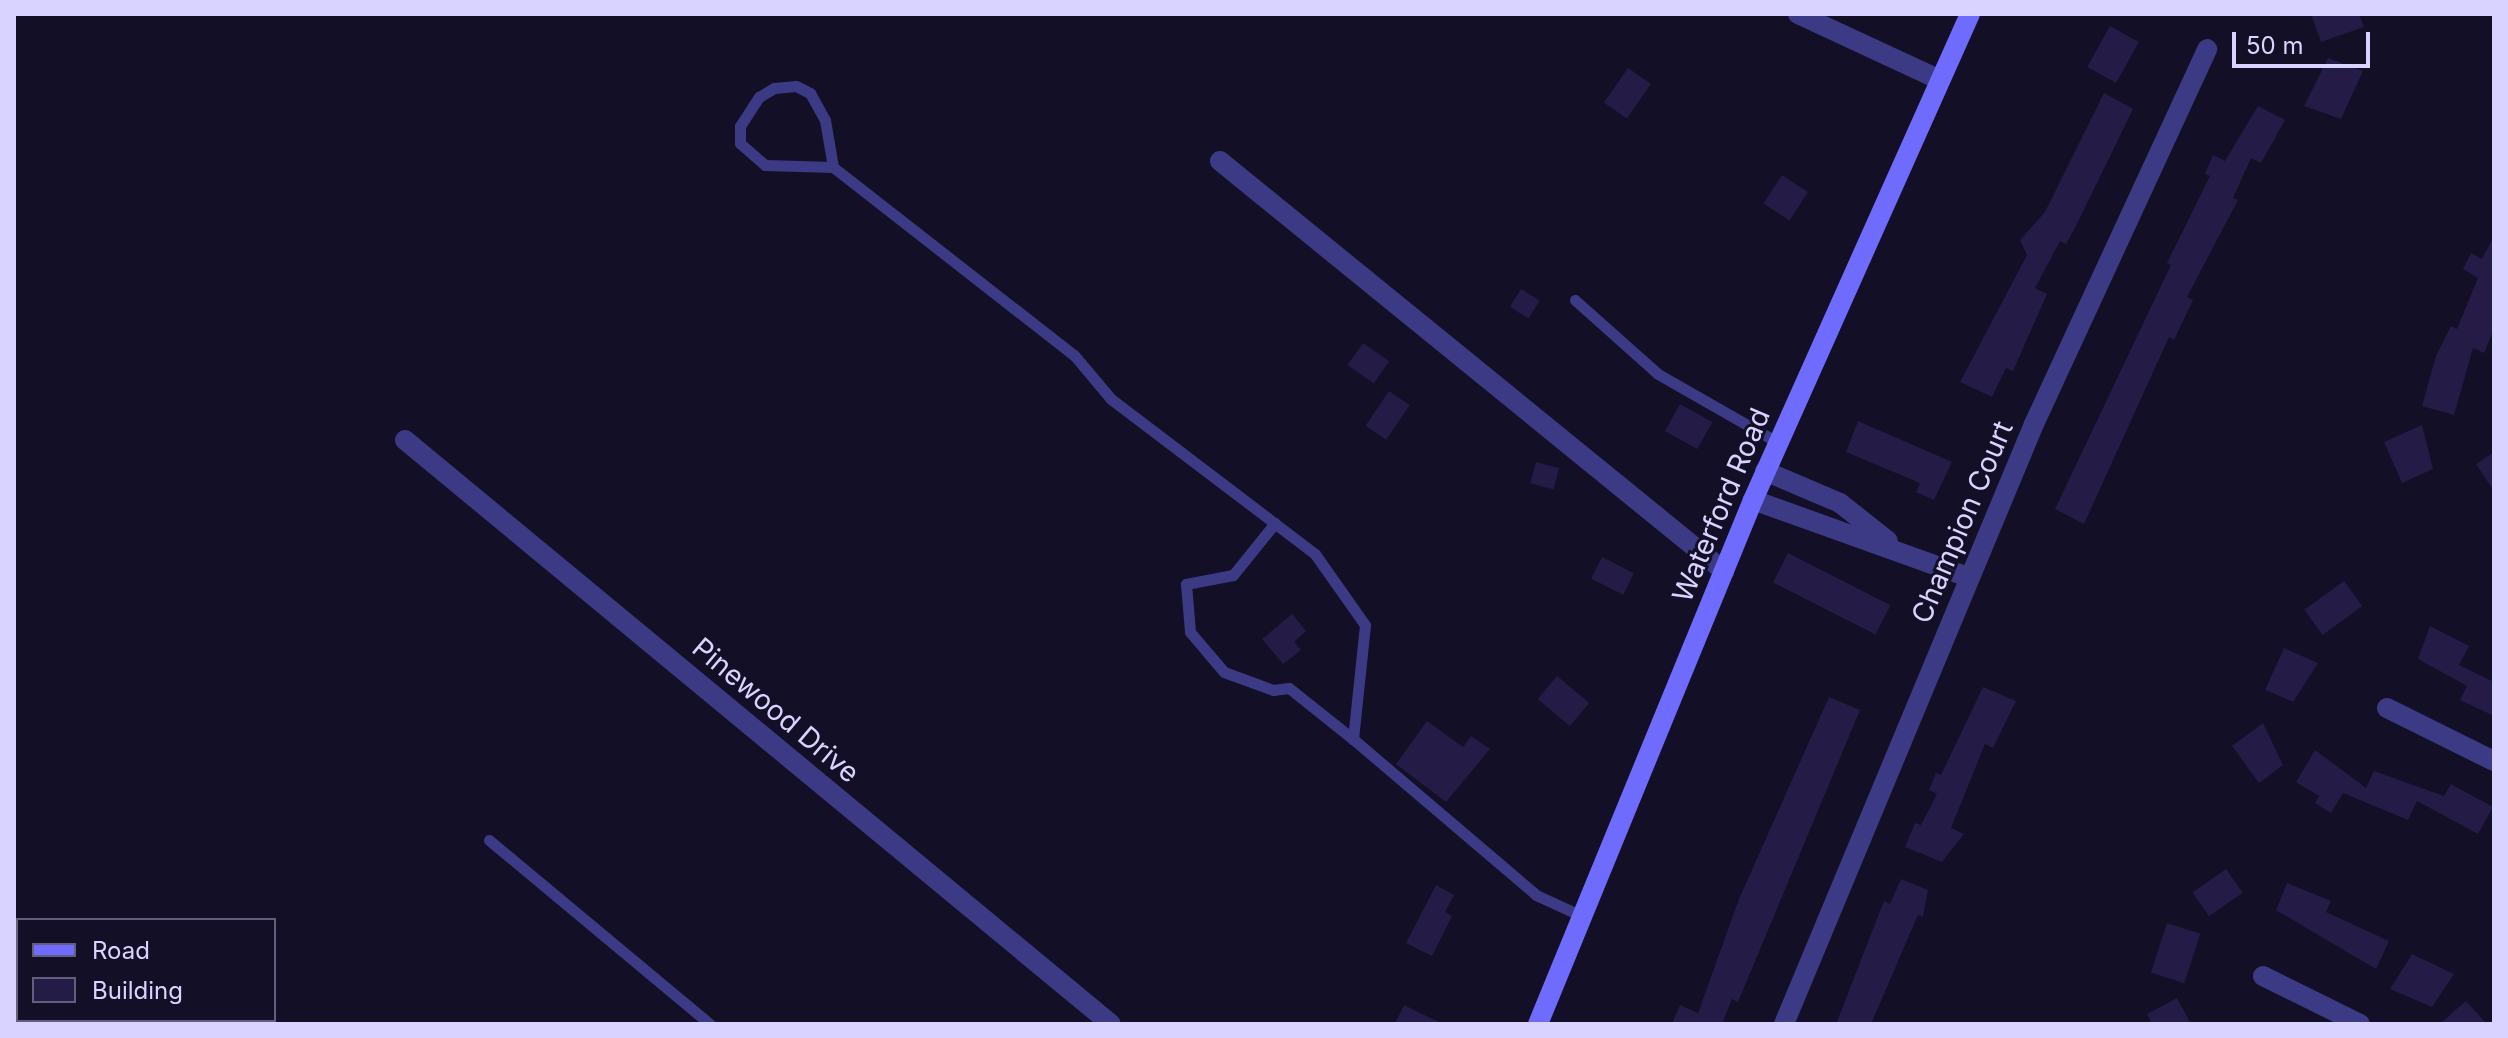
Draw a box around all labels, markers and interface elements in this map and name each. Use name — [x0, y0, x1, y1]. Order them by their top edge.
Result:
scale bar — [2236, 16, 2374, 66]
text: 50 m — [2246, 31, 2304, 60]
street label: Waterford Road — [1665, 403, 1777, 607]
street label: Champion Court — [1904, 416, 2020, 628]
street label: Pinewood Drive — [686, 630, 866, 790]
legend — [16, 918, 276, 1022]
text: Road — [92, 936, 150, 965]
text: Building — [92, 976, 183, 1005]

